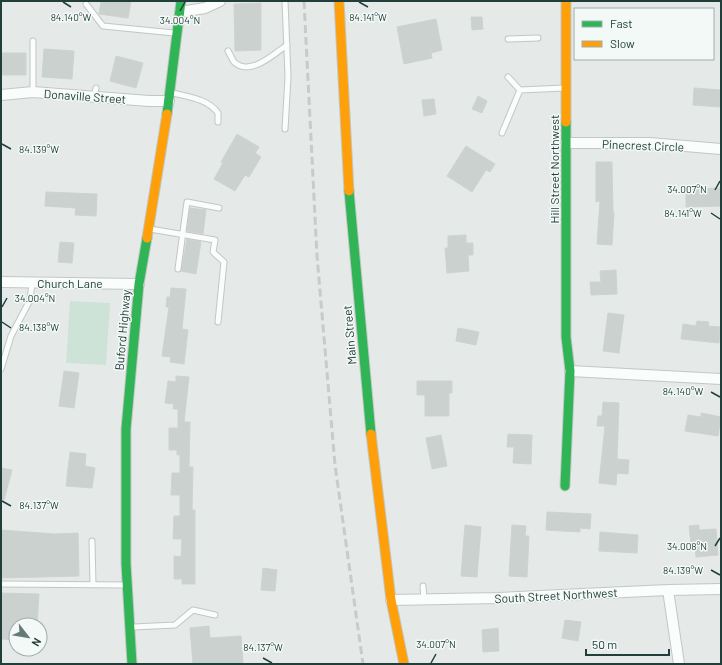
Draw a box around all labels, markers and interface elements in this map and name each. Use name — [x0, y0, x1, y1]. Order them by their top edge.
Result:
legend — [574, 8, 714, 60]
text: 84.140°W — [51, 11, 92, 23]
text: 84.141°W — [349, 11, 387, 23]
text: 34.004°N — [160, 14, 200, 26]
text: Fast — [610, 16, 633, 30]
text: Slow — [610, 36, 635, 50]
street label: Donaville Street — [43, 86, 127, 106]
street label: Hill Street Northwest — [547, 115, 561, 223]
street label: Pinecrest Circle — [602, 137, 684, 153]
text: 84.139°W — [19, 143, 59, 155]
text: 34.007°N — [667, 183, 707, 195]
text: 84.141°W — [664, 207, 702, 219]
street label: Church Lane — [37, 276, 103, 290]
street label: Buford Highway — [111, 289, 133, 371]
text: 34.004°N — [15, 292, 55, 304]
street label: Main Street — [339, 305, 359, 365]
text: 84.138°W — [19, 321, 59, 333]
text: 84.140°W — [663, 385, 704, 397]
text: 84.137°W — [19, 499, 59, 511]
text: 34.008°N — [667, 540, 707, 552]
text: 84.139°W — [663, 564, 703, 576]
street label: South Street Northwest — [494, 585, 618, 605]
north arrow — [8, 617, 48, 657]
scale bar — [586, 631, 669, 657]
text: N — [30, 636, 44, 649]
text: 50 m — [592, 637, 617, 651]
text: 34.007°N — [416, 638, 456, 650]
text: 84.137°W — [243, 641, 283, 653]

